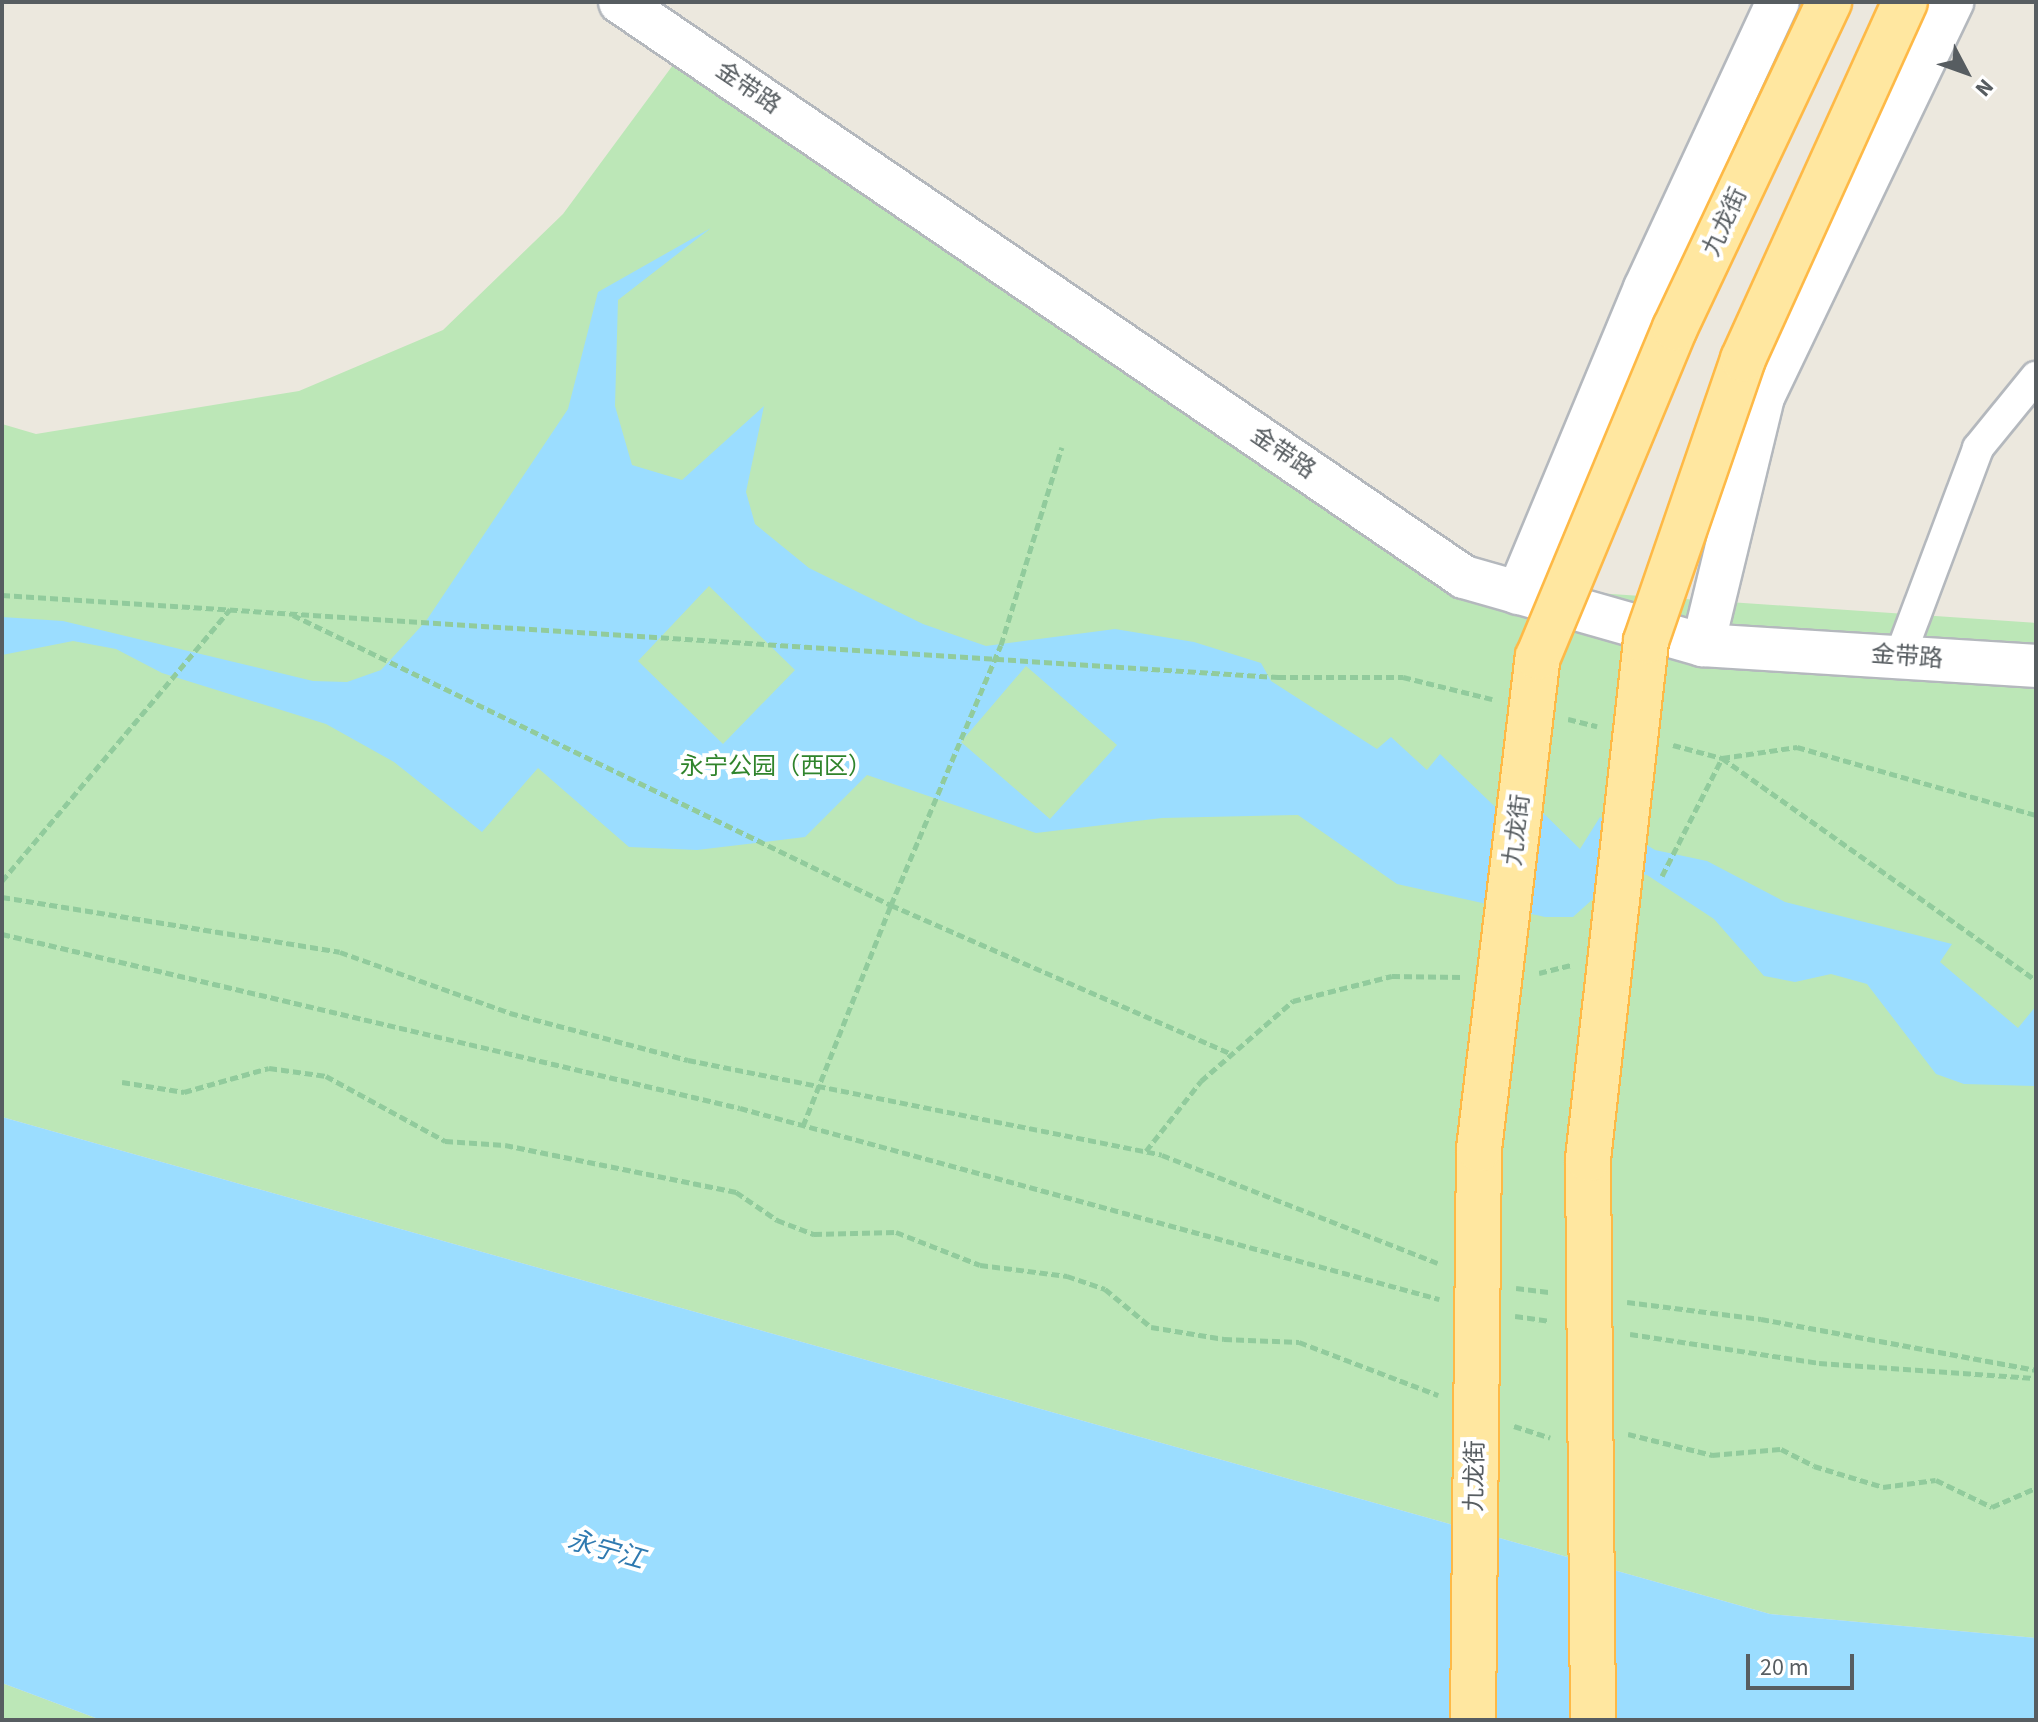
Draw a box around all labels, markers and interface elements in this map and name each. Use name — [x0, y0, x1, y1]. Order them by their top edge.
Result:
north arrow — [1926, 32, 2006, 112]
street label: 金带路 — [710, 56, 786, 120]
text: N — [1967, 72, 2001, 104]
street label: 九龙街 — [1697, 183, 1753, 261]
street label: 金带路 — [1245, 421, 1321, 485]
street label: 金带路 — [1870, 640, 1944, 674]
park label: 永宁公园（西区） — [680, 753, 872, 781]
street label: 九龙街 — [1498, 793, 1536, 867]
street label: 九龙街 — [1460, 1440, 1490, 1512]
water label: 永宁江 — [564, 1524, 648, 1576]
scale bar — [1750, 1638, 1858, 1688]
text: 20 m — [1760, 1650, 1809, 1685]

